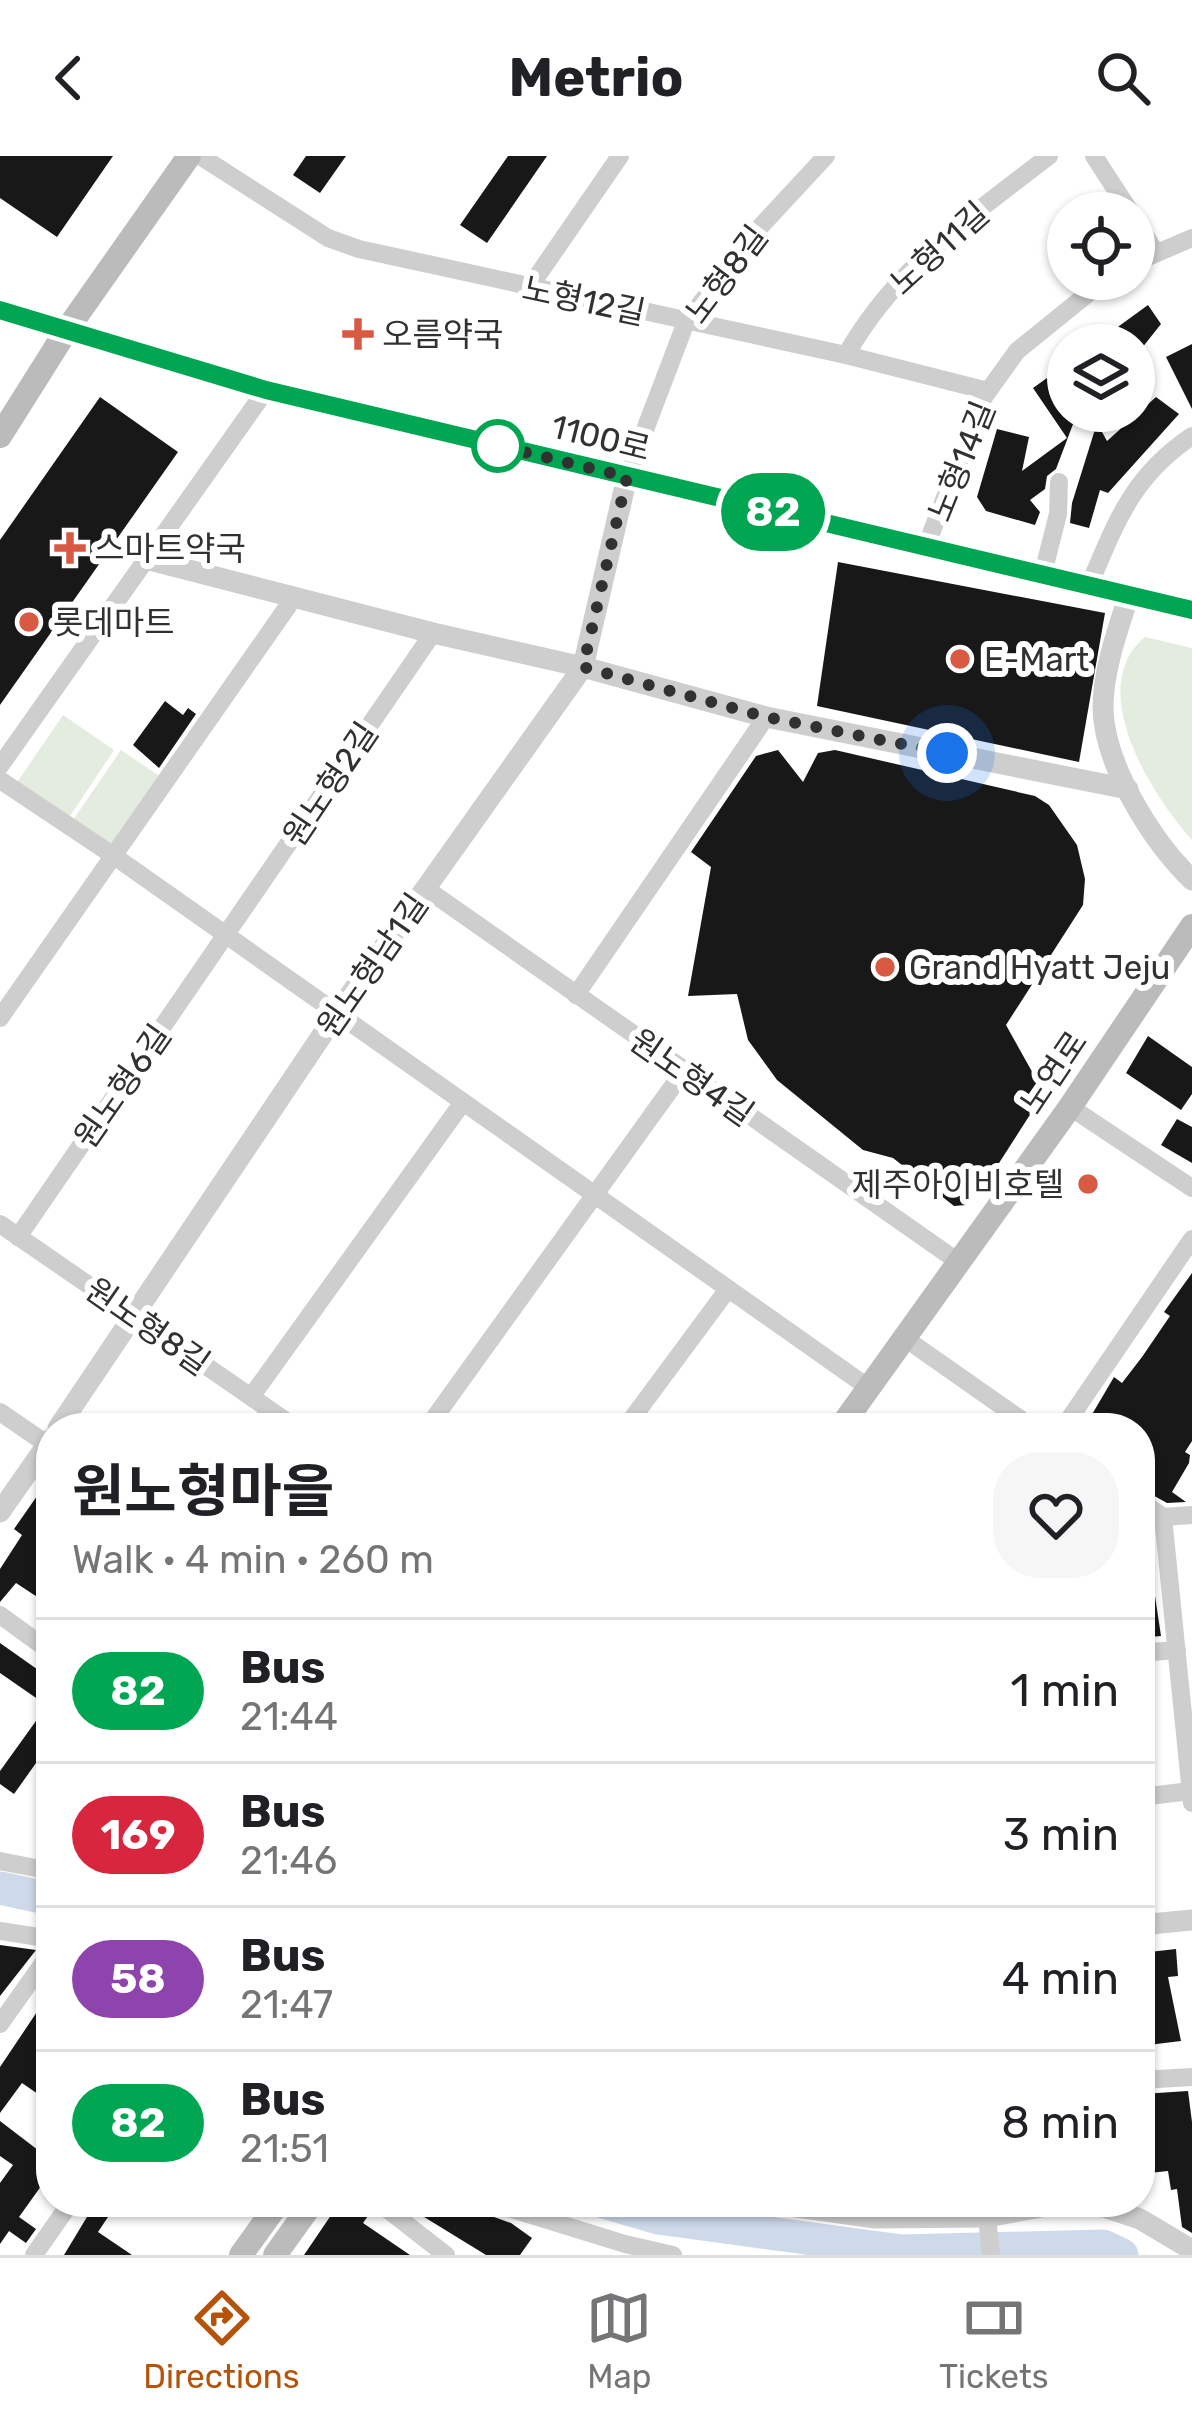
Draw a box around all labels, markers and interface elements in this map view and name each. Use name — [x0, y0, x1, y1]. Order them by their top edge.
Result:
icon: back — [36, 45, 102, 111]
icon: search — [1090, 45, 1156, 111]
text: Metrio — [509, 46, 683, 110]
map controls — [1047, 192, 1155, 432]
button: locate — [1047, 192, 1155, 300]
street label: 노형11길 — [882, 194, 997, 303]
street label: 노형8길 — [677, 218, 776, 331]
street label: 노형12길 — [519, 268, 649, 333]
place label: 오름약국 — [382, 315, 503, 354]
marker: 오름약국 — [345, 321, 371, 347]
button: layers — [1047, 324, 1155, 432]
street label: 노형14길 — [920, 396, 1003, 527]
street label: 1100로 — [547, 406, 654, 469]
unlabelled marker — [473, 421, 523, 471]
line badge: 82 — [719, 473, 827, 551]
text: 82 — [745, 487, 801, 537]
place label: 스마트약국 — [94, 529, 246, 568]
marker: 스마트약국 — [57, 535, 83, 561]
place label: 롯데마트 — [53, 603, 174, 642]
marker: 롯데마트 — [16, 609, 42, 635]
place label: E-Mart — [984, 640, 1089, 679]
marker: E-Mart — [947, 646, 973, 672]
street label: 원노형2길 — [275, 715, 386, 854]
your location — [917, 723, 977, 783]
street label: 원노형남1길 — [309, 886, 436, 1044]
place label: Grand Hyatt Jeju — [909, 948, 1170, 987]
marker: Grand Hyatt Jeju — [872, 954, 898, 980]
street label: 원노형6길 — [66, 1017, 179, 1155]
street label: 원노형4길 — [622, 1021, 761, 1134]
street label: 노연로 — [1012, 1024, 1095, 1121]
place label: 제주아이비호텔 — [851, 1165, 1064, 1204]
marker: 제주아이비호텔 — [1075, 1171, 1101, 1197]
street label: 원노형8길 — [78, 1270, 217, 1383]
button: heart — [993, 1452, 1119, 1578]
text: 원노형마을 — [72, 1458, 334, 1525]
text: Walk · 4 min · 260 m — [72, 1537, 434, 1583]
text: Bus — [240, 1641, 325, 1694]
text: 1 min — [1011, 1664, 1119, 1717]
text: 82 — [110, 1666, 166, 1716]
text: 21:44 — [240, 1694, 338, 1740]
text: Bus — [240, 1785, 325, 1838]
text: 3 min — [1003, 1808, 1119, 1861]
text: 169 — [100, 1810, 176, 1860]
text: 21:46 — [240, 1838, 337, 1884]
text: Bus — [240, 1929, 325, 1982]
text: 4 min — [1002, 1952, 1119, 2005]
text: 58 — [110, 1954, 166, 2004]
text: 21:47 — [240, 1982, 333, 2028]
text: Bus — [240, 2073, 325, 2126]
text: 8 min — [1001, 2096, 1119, 2149]
text: 82 — [110, 2098, 166, 2148]
text: 21:51 — [240, 2126, 329, 2172]
tab: Directions — [143, 2285, 300, 2396]
tab: Map — [586, 2285, 652, 2396]
tab: Tickets — [939, 2285, 1049, 2396]

